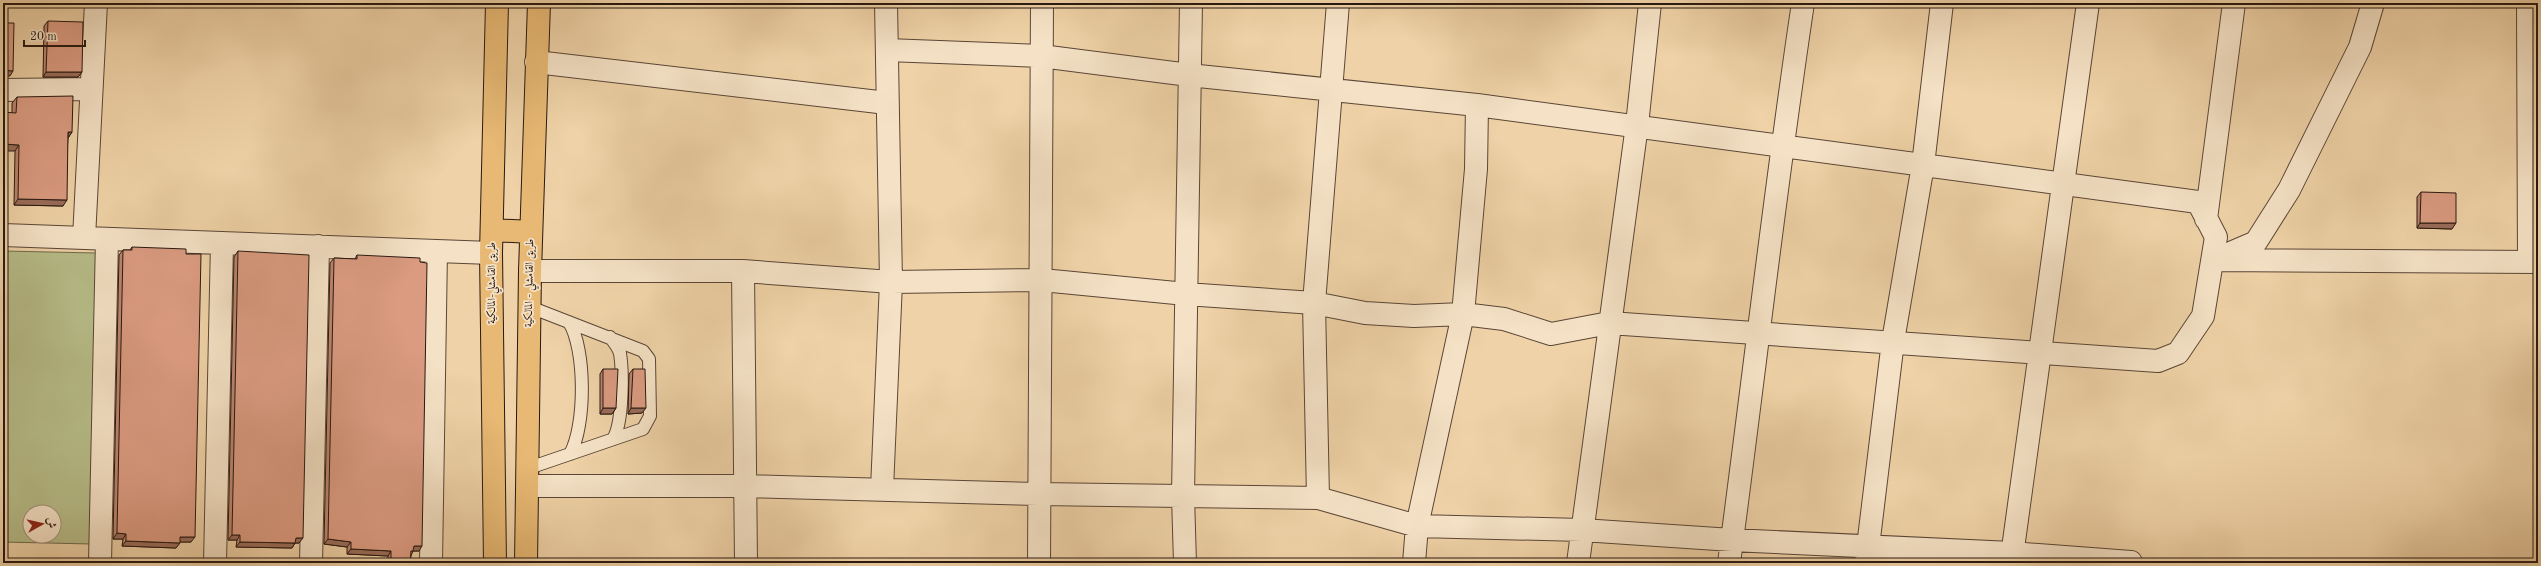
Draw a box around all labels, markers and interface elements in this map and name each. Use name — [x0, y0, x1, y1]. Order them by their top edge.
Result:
scale bar — [24, 22, 85, 48]
text: 20 m — [30, 31, 57, 43]
street label: طريق القامشلي - المالكية — [523, 239, 540, 327]
street label: طريق القامشلي-المالكية — [486, 242, 502, 324]
north arrow — [22, 504, 62, 544]
text: ش — [44, 517, 57, 529]

